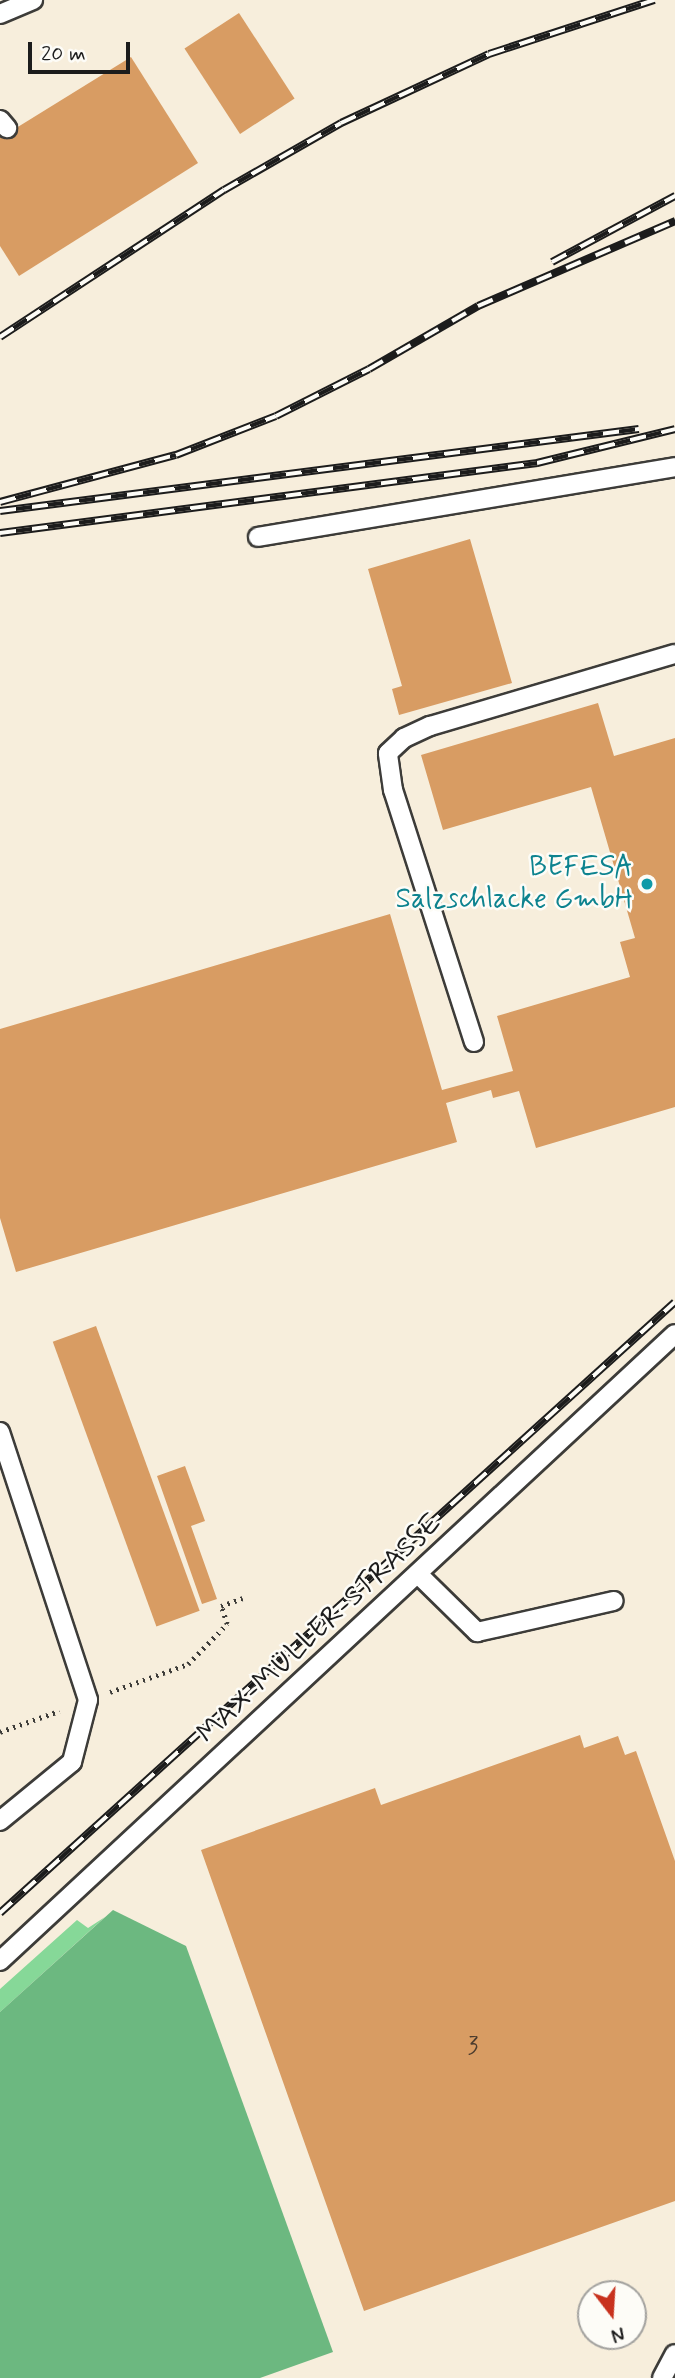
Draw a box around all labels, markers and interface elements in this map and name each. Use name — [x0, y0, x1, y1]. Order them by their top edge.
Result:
scale bar — [32, 28, 133, 72]
text: 20 m — [41, 40, 86, 68]
place label: BEFESA Salzschlacke GmbH — [395, 851, 633, 917]
marker: BEFESA Salzschlacke GmbH — [639, 876, 655, 892]
street label: MAX-MÜLLER-STRASSE — [191, 1507, 449, 1751]
house number: 3 — [468, 2033, 478, 2061]
north arrow — [577, 2280, 647, 2350]
text: N — [608, 2320, 627, 2347]

